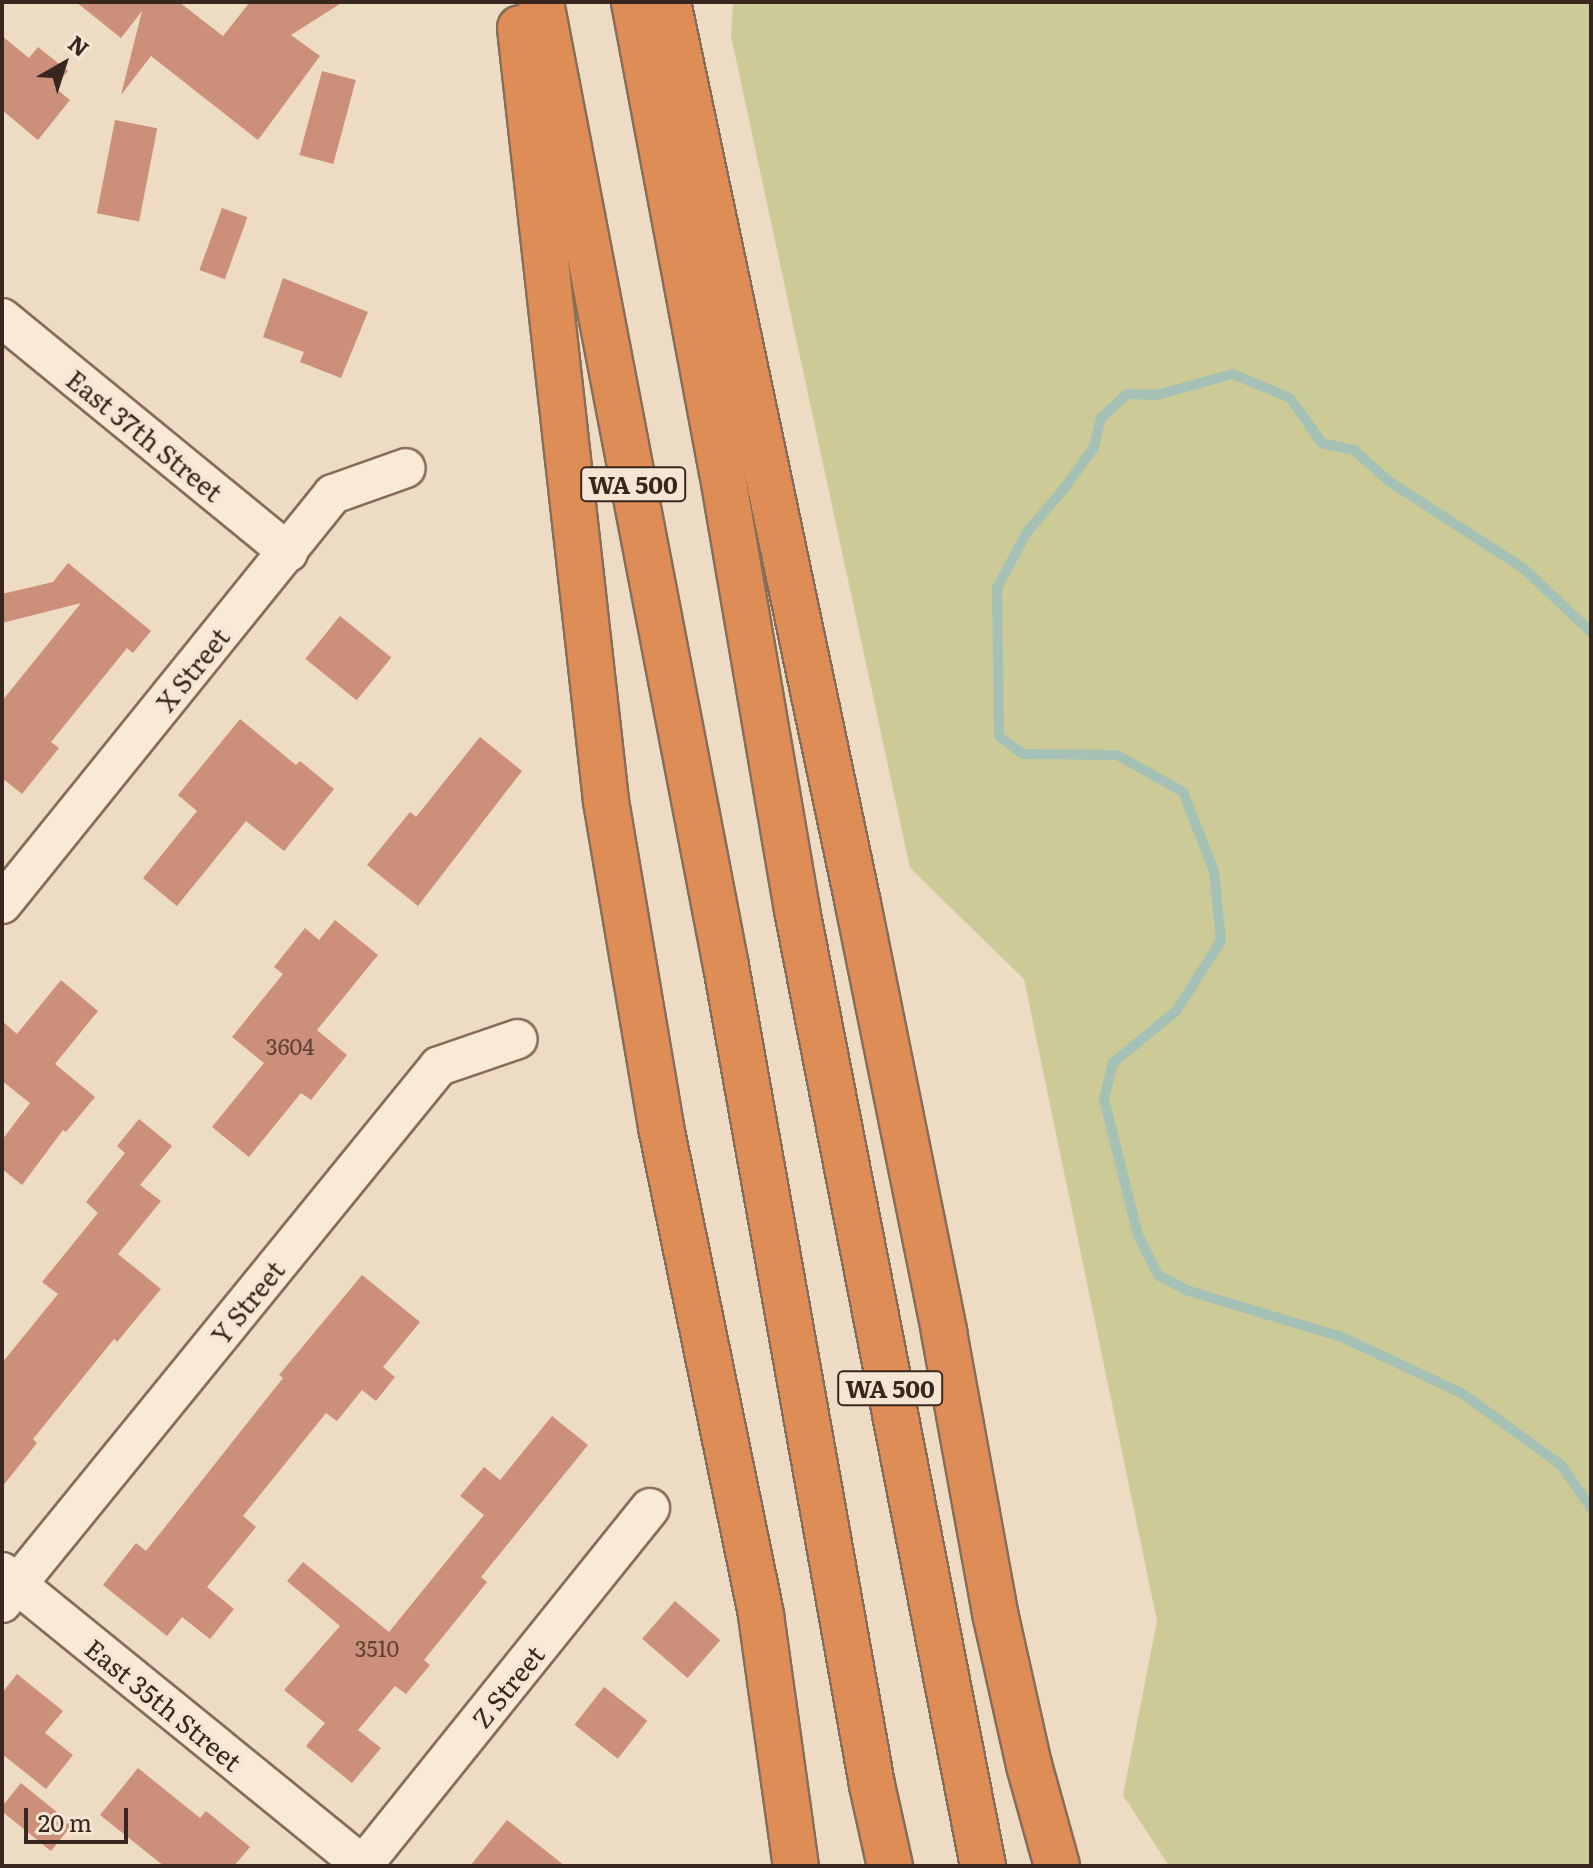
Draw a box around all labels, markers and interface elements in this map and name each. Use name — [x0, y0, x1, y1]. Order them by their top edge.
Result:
north arrow — [24, 24, 104, 104]
text: N — [62, 26, 97, 64]
street label: East 37th Street — [61, 363, 229, 507]
road number: WA 500 — [579, 464, 687, 504]
street label: X Street — [149, 621, 235, 717]
house number: 3604 — [266, 1033, 314, 1059]
street label: Y Street — [204, 1254, 290, 1350]
road number: WA 500 — [836, 1368, 944, 1408]
street label: East 35th Street — [80, 1631, 248, 1777]
house number: 3510 — [355, 1635, 399, 1661]
street label: Z Street — [464, 1639, 550, 1733]
scale bar — [28, 1792, 132, 1842]
text: 20 m — [38, 1804, 92, 1839]

